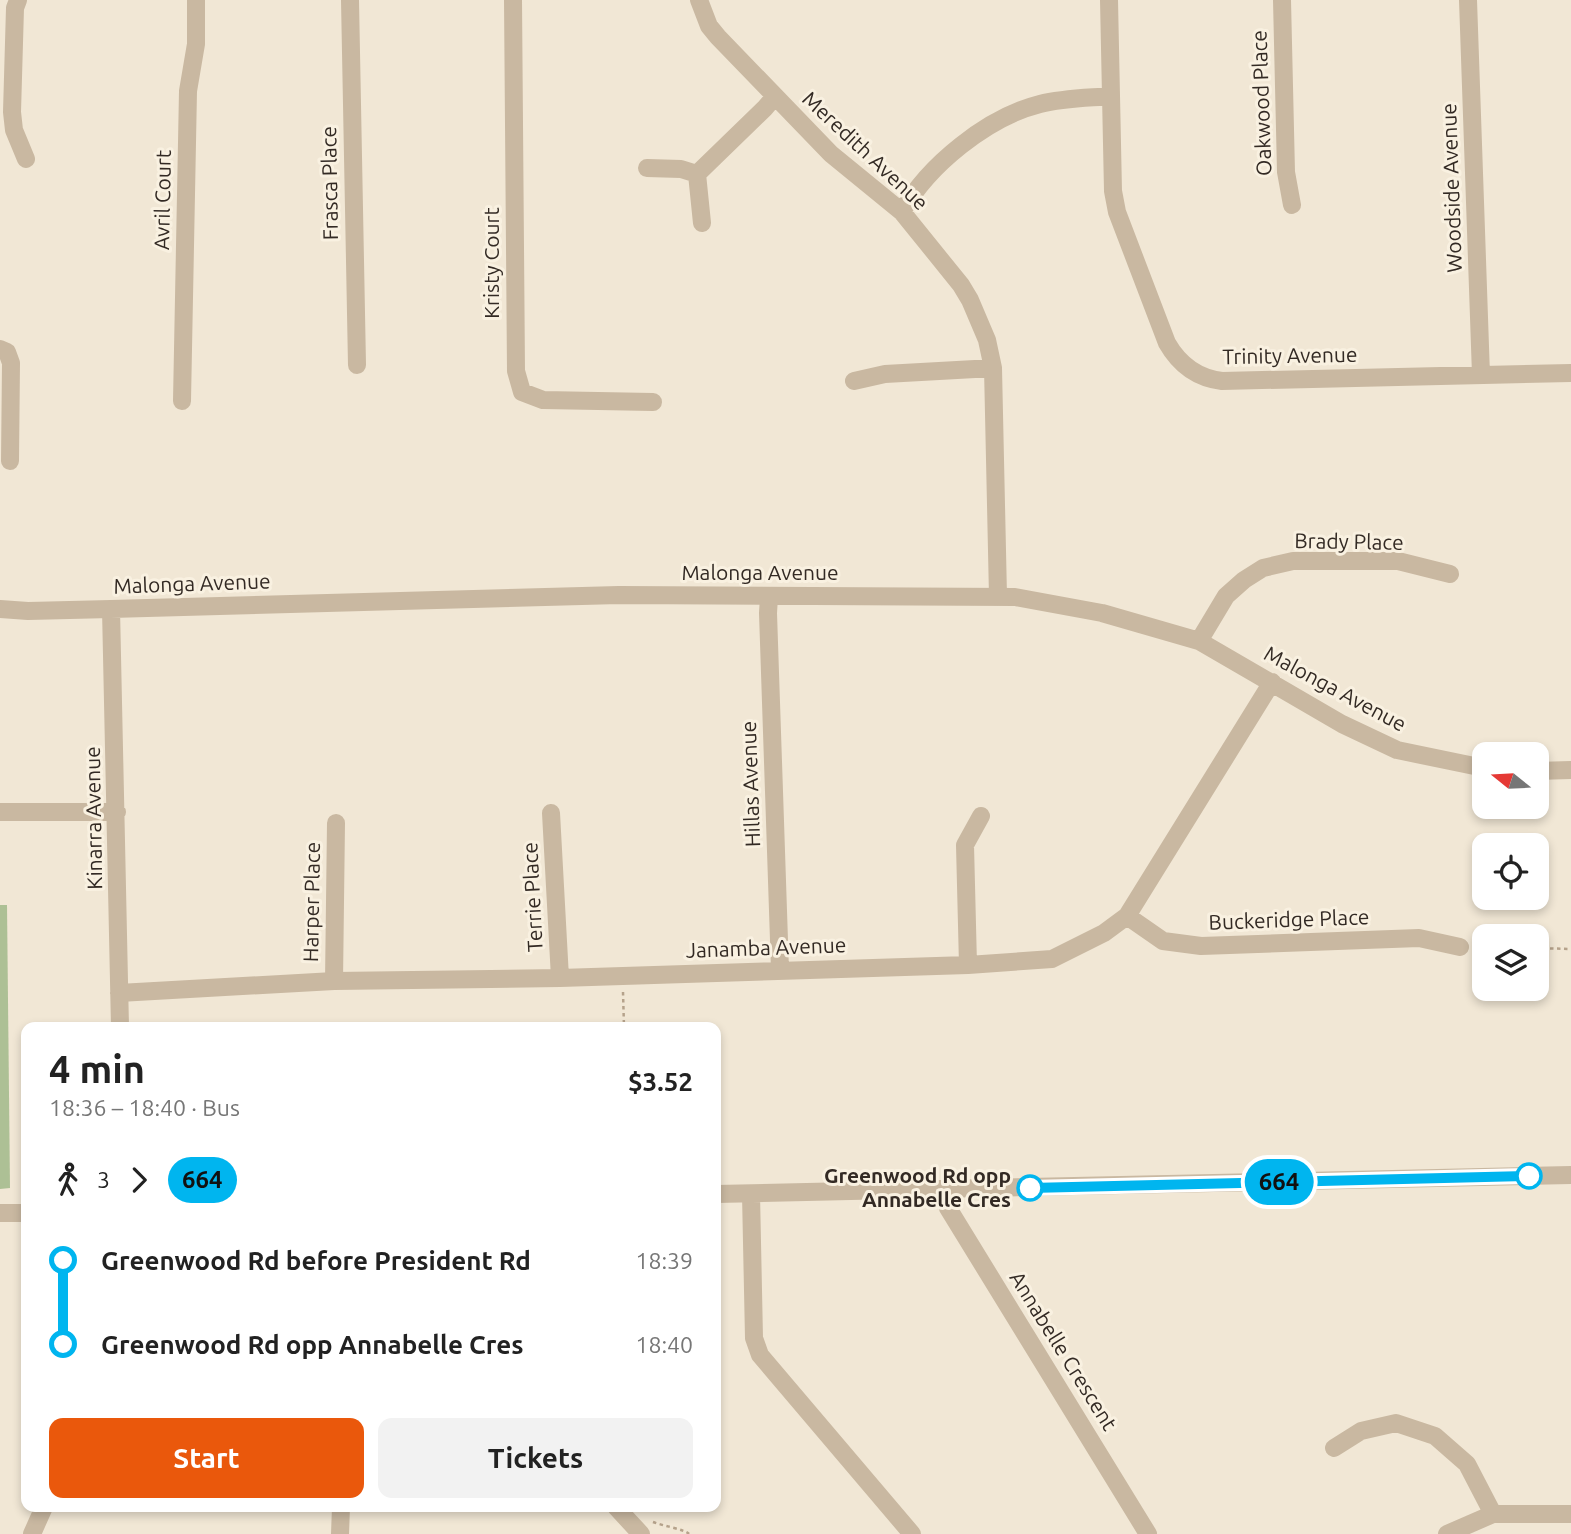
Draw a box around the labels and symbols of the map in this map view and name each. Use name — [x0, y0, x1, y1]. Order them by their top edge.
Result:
street label: Oakwood Place — [1246, 30, 1276, 176]
street label: Meredith Avenue — [798, 86, 933, 214]
street label: Woodside Avenue — [1436, 103, 1466, 273]
street label: Frasca Place — [316, 126, 342, 240]
street label: Avril Court — [149, 150, 175, 250]
street label: Kristy Court — [479, 207, 503, 319]
street label: Trinity Avenue — [1222, 342, 1358, 368]
street label: Brady Place — [1294, 528, 1404, 554]
street label: Malonga Avenue — [681, 560, 839, 584]
street label: Malonga Avenue — [113, 568, 271, 598]
street label: Malonga Avenue — [1260, 641, 1411, 736]
street label: Hillas Avenue — [736, 721, 764, 848]
north arrow — [1472, 742, 1549, 819]
street label: Kinarra Avenue — [80, 746, 106, 890]
street label: Harper Place — [298, 842, 324, 962]
street label: Terrie Place — [517, 842, 547, 953]
street label: Buckeridge Place — [1208, 904, 1370, 934]
street label: Janamba Avenue — [685, 932, 847, 962]
line badge: 664 — [1239, 1159, 1319, 1205]
place label: Greenwood Rd opp Annabelle Cres — [824, 1163, 1011, 1211]
unlabelled marker — [1516, 1163, 1542, 1189]
marker: Greenwood Rd opp Annabelle Cres — [1017, 1175, 1043, 1201]
street label: Annabelle Crescent — [1005, 1267, 1122, 1434]

